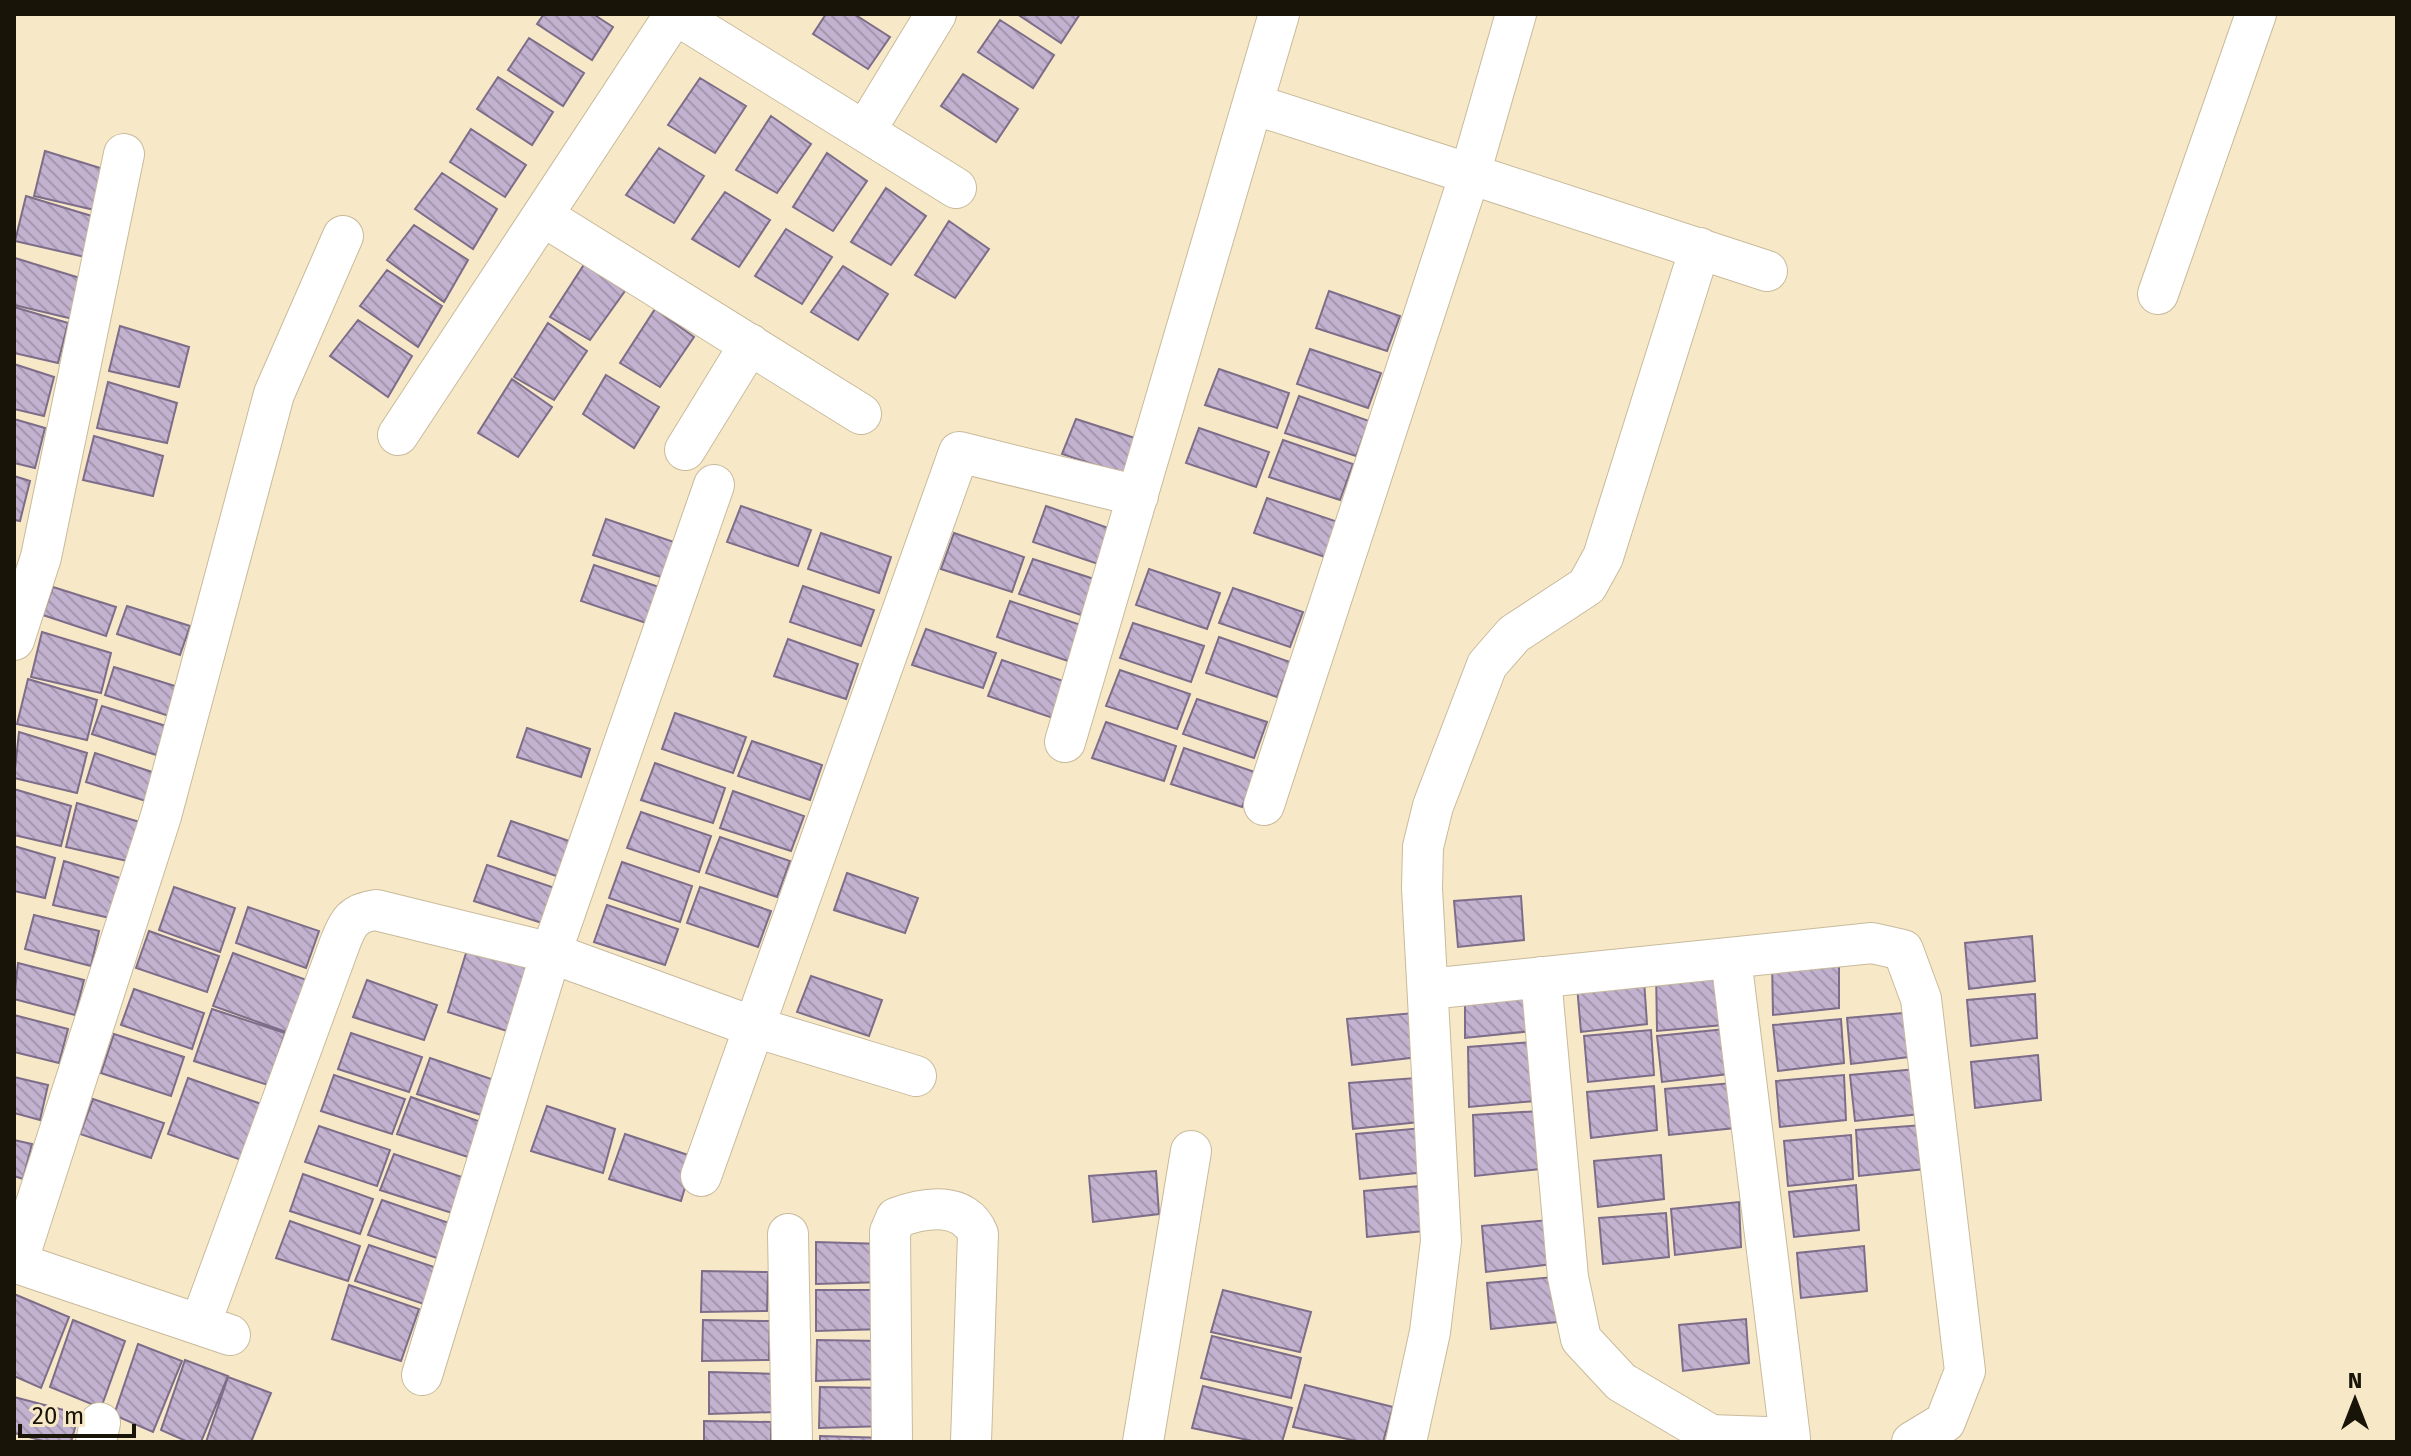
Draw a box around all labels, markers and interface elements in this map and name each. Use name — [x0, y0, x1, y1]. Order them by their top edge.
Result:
north arrow — [2315, 1360, 2395, 1440]
text: N — [2348, 1367, 2362, 1394]
scale bar — [20, 1388, 134, 1438]
text: 20 m — [32, 1402, 84, 1430]

